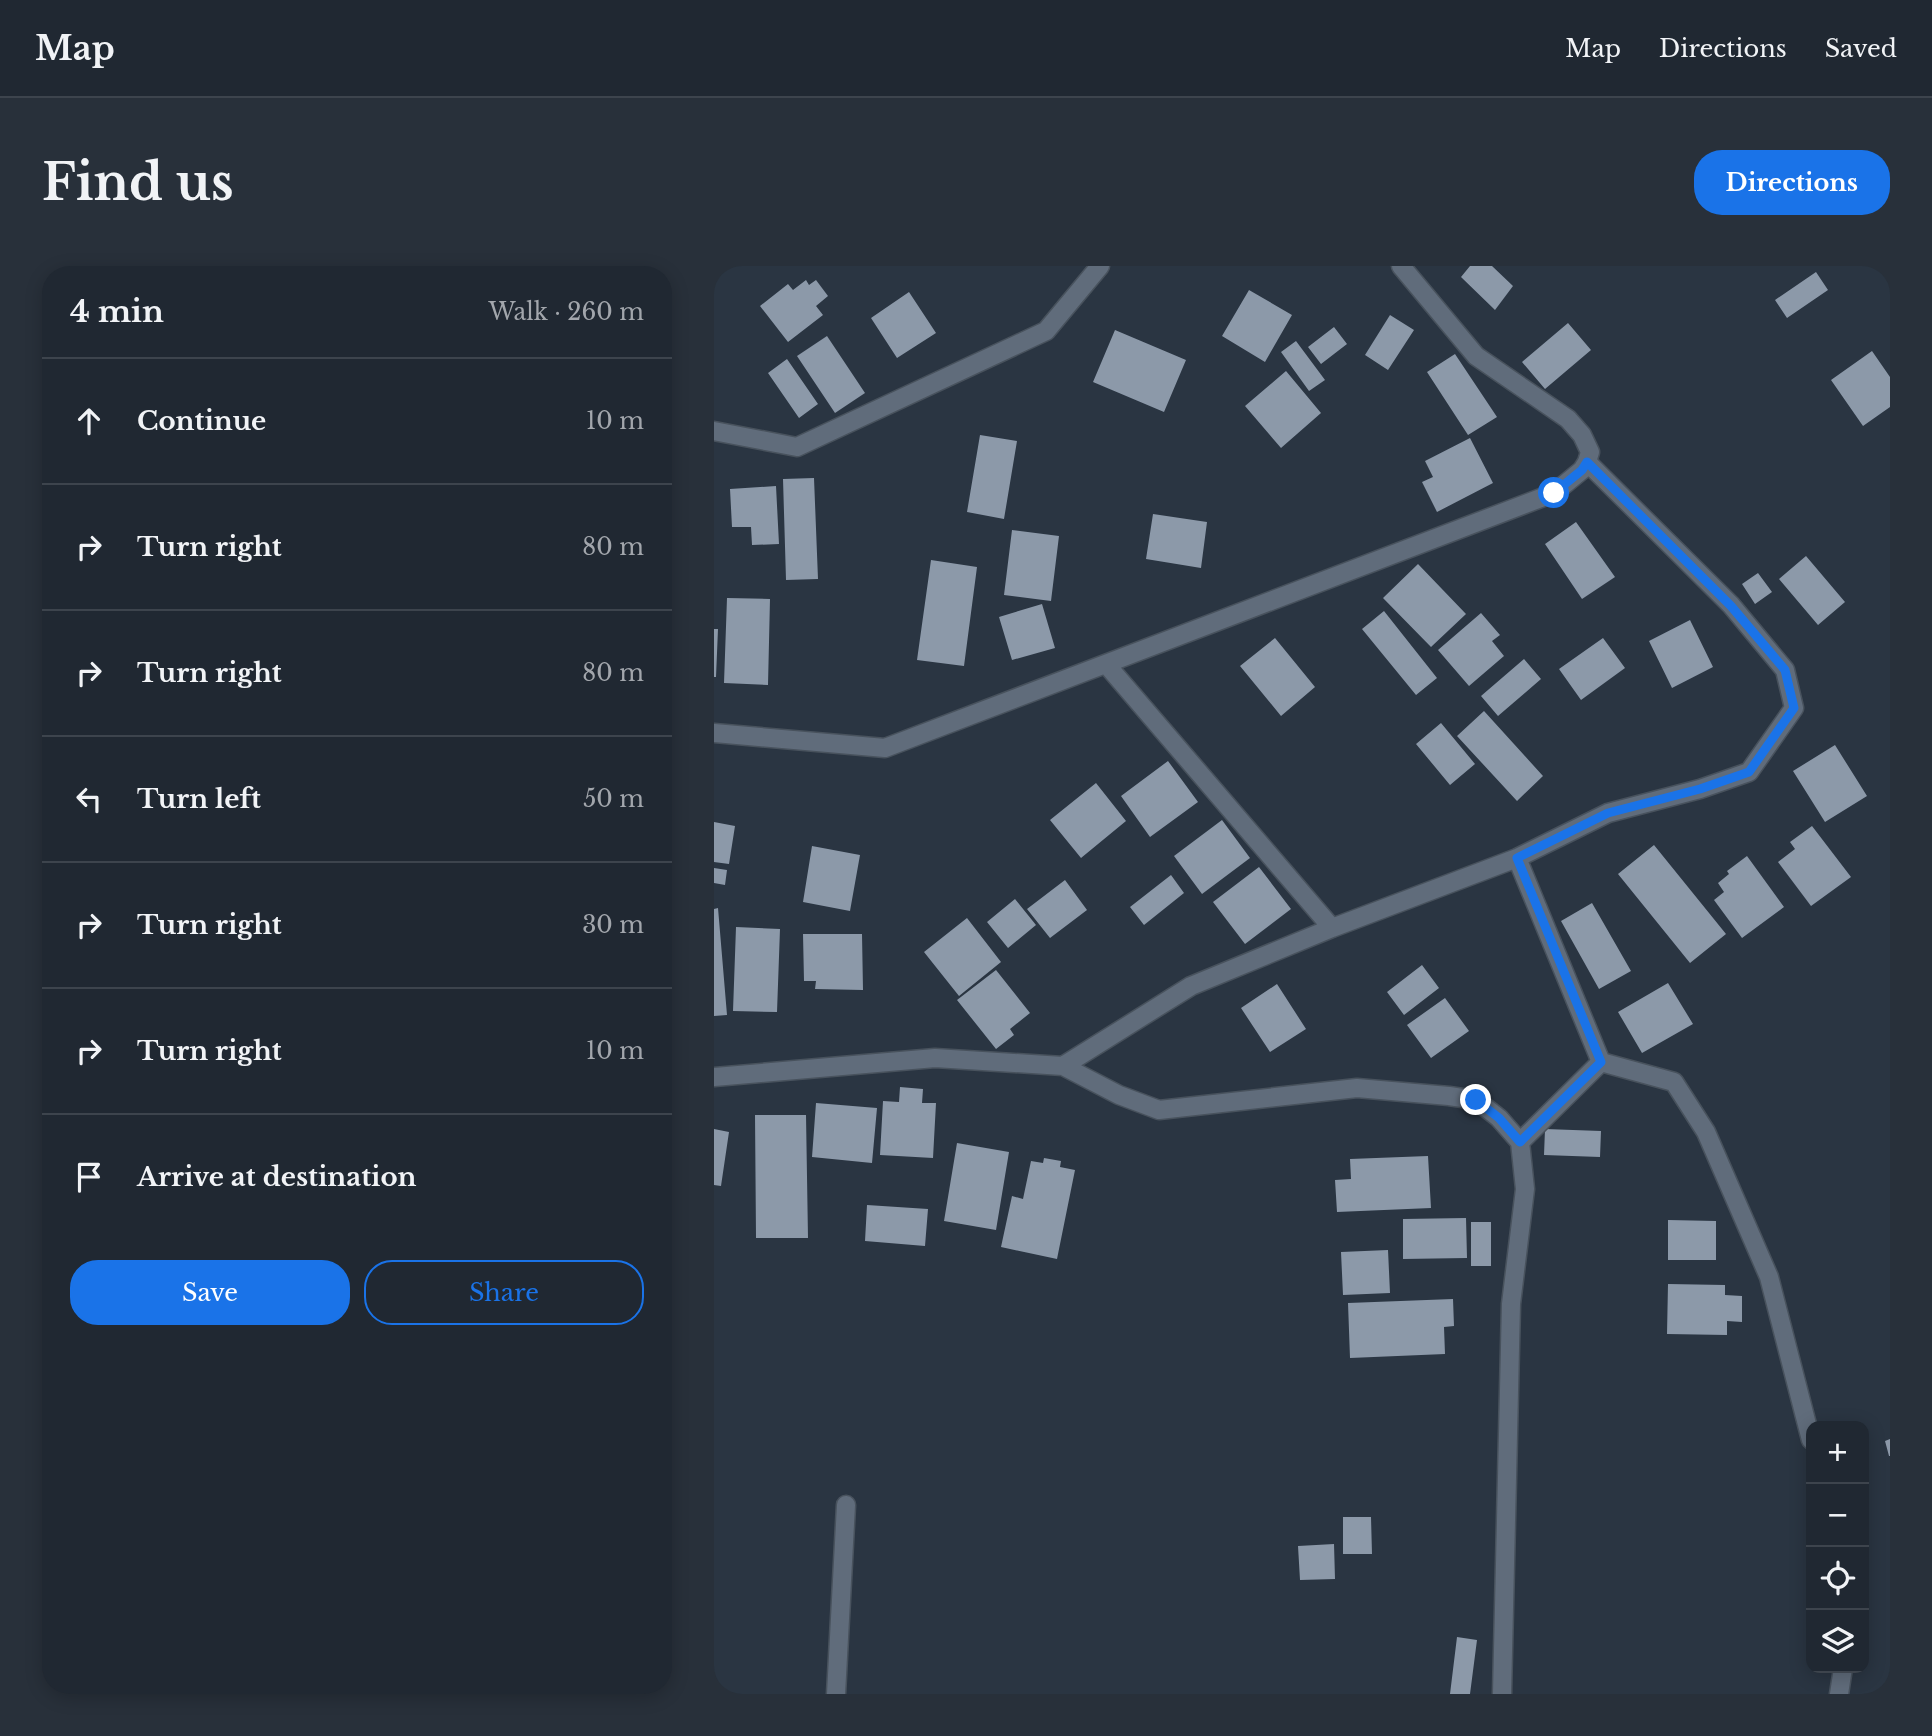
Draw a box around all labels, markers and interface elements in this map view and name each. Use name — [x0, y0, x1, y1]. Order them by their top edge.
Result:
text: Map — [35, 28, 115, 69]
text: Map — [1565, 34, 1621, 63]
text: Directions — [1659, 34, 1787, 63]
text: Saved — [1825, 34, 1897, 63]
button: Directions — [1694, 150, 1890, 215]
text: Find us — [42, 152, 234, 213]
text: 4 min — [70, 293, 164, 330]
text: Walk · 260 m — [488, 298, 644, 326]
icon: ahead — [70, 402, 108, 440]
text: Continue — [137, 405, 266, 437]
text: 10 m — [586, 407, 644, 435]
route start — [1538, 477, 1569, 508]
icon: right — [70, 528, 108, 566]
text: Turn right — [137, 531, 282, 563]
text: 80 m — [582, 533, 644, 561]
icon: right — [70, 654, 108, 692]
text: Turn right — [137, 657, 282, 689]
text: 80 m — [582, 659, 644, 687]
icon: left — [70, 780, 108, 818]
text: Turn left — [137, 783, 261, 815]
text: 50 m — [583, 785, 644, 813]
icon: right — [70, 906, 108, 944]
text: Turn right — [137, 909, 282, 941]
text: 30 m — [582, 911, 644, 939]
icon: right — [70, 1032, 108, 1070]
text: Turn right — [137, 1035, 282, 1067]
text: 10 m — [586, 1037, 644, 1065]
route end — [1460, 1084, 1491, 1115]
icon: arrive — [70, 1158, 108, 1196]
text: Arrive at destination — [137, 1161, 417, 1193]
button: Save — [70, 1260, 350, 1325]
button: Share — [364, 1260, 644, 1325]
map controls — [1806, 1421, 1869, 1673]
button: + — [1806, 1421, 1869, 1484]
button: − — [1806, 1484, 1869, 1547]
button: locate — [1806, 1547, 1869, 1610]
button: layers — [1806, 1610, 1869, 1673]

